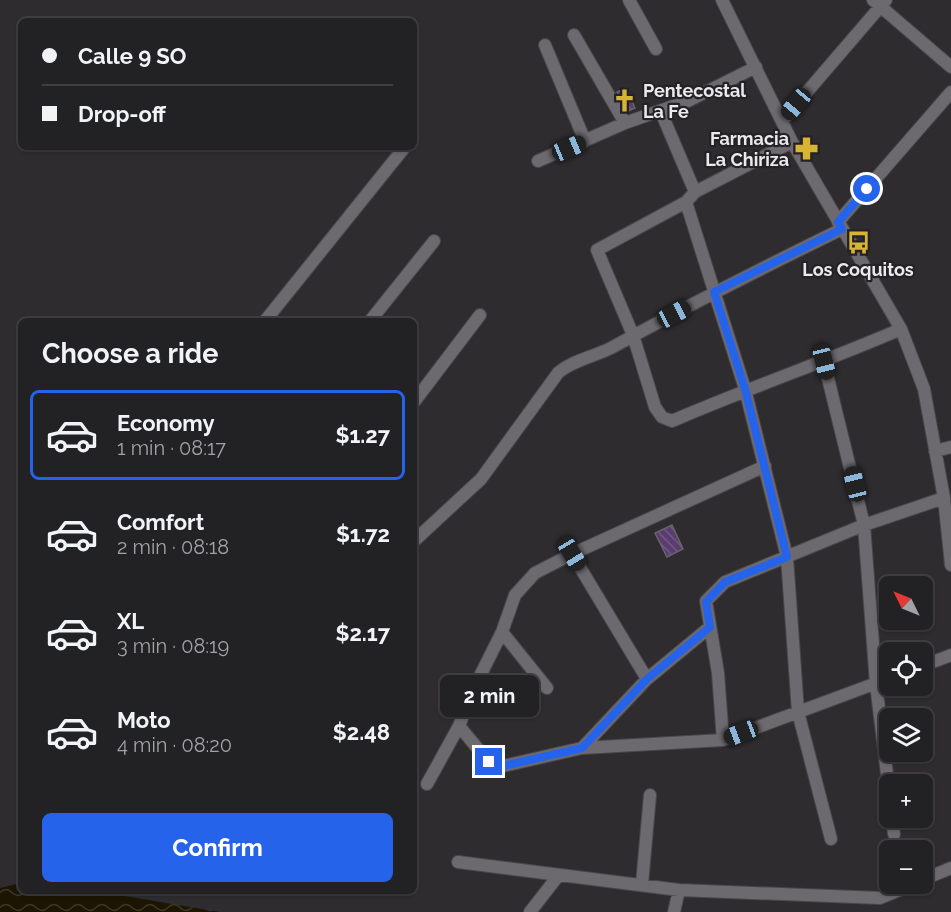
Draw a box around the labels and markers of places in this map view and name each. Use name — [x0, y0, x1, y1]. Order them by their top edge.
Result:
place label: Pentecostal La Fe — [643, 80, 746, 122]
church icon: Pentecostal La Fe — [612, 87, 638, 113]
place label: Farmacia La Chiriza — [705, 128, 789, 170]
pharmacy icon: Farmacia La Chiriza — [794, 135, 820, 161]
bus stop icon: Los Coquitos — [845, 230, 871, 256]
place label: Los Coquitos — [802, 259, 914, 280]

